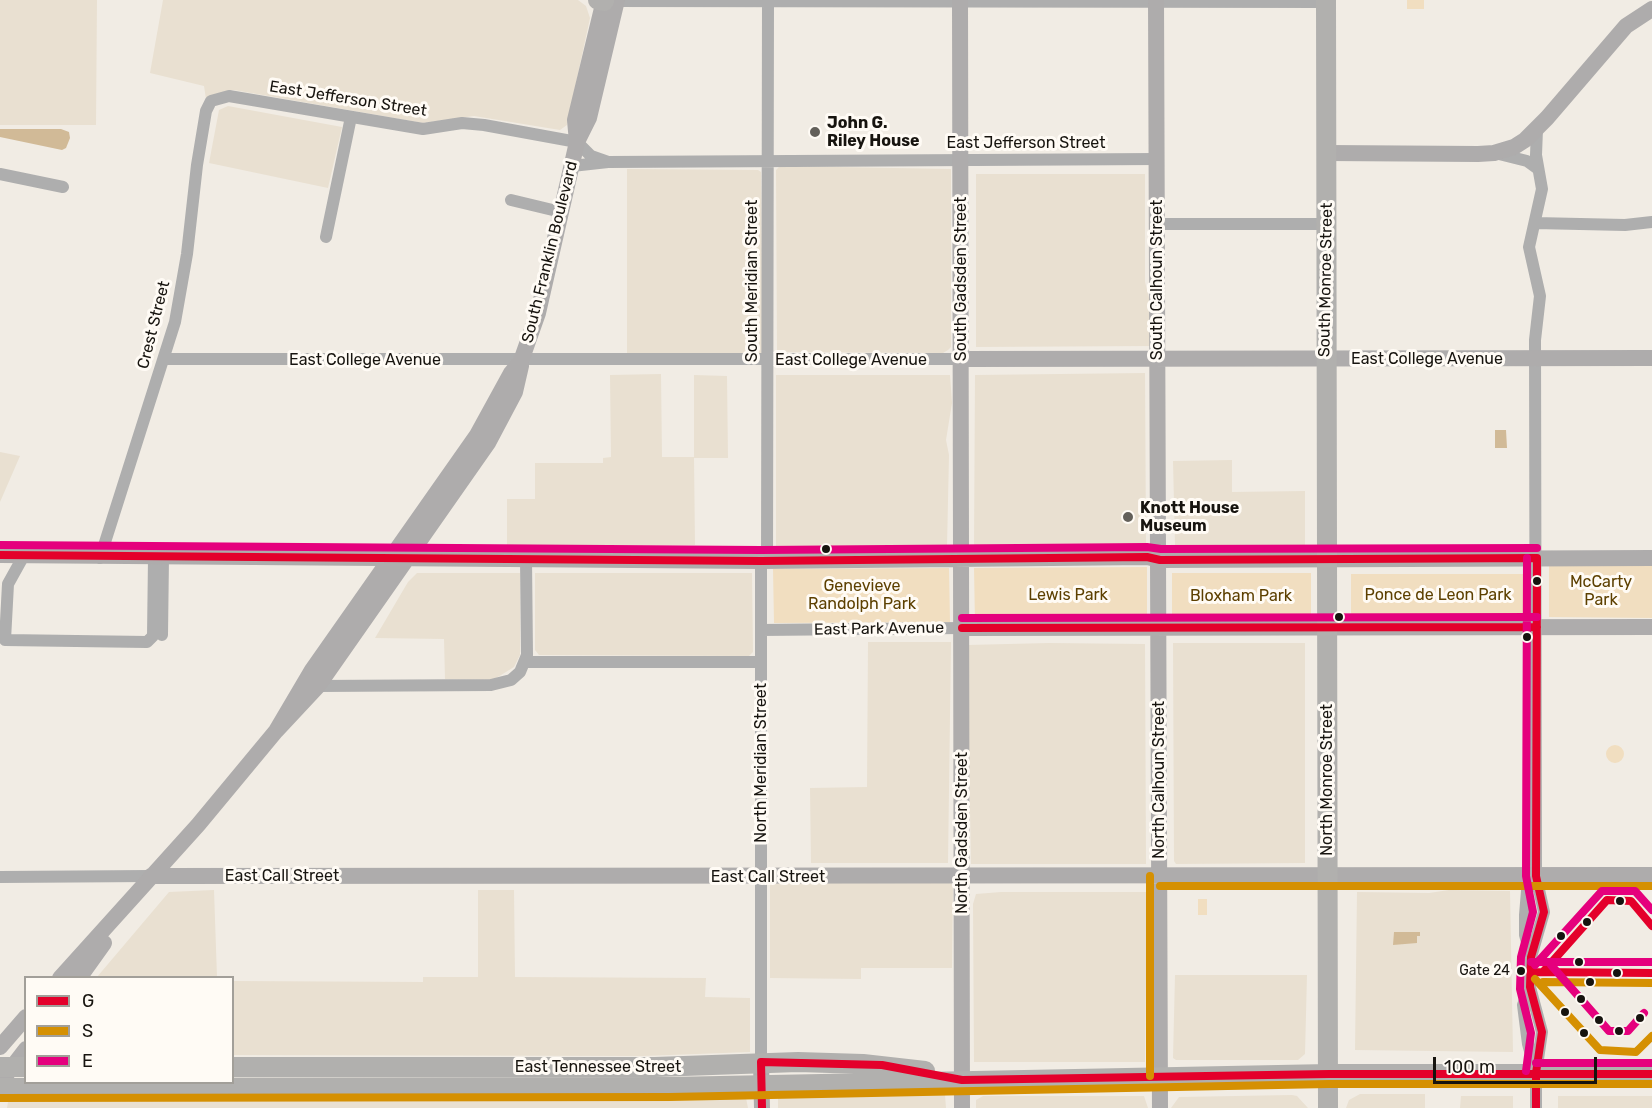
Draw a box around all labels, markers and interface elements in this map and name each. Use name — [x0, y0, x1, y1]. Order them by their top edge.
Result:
street label: East Jefferson Street — [268, 77, 428, 121]
place label: John G. Riley House — [827, 113, 920, 151]
marker: John G. Riley House — [808, 125, 822, 139]
street label: East Jefferson Street — [946, 133, 1106, 153]
street label: South Franklin Boulevard — [518, 159, 582, 345]
street label: South Gadsden Street — [951, 197, 971, 361]
street label: South Meridian Street — [742, 200, 762, 362]
street label: South Calhoun Street — [1147, 200, 1167, 360]
street label: South Monroe Street — [1315, 203, 1337, 357]
street label: Crest Street — [134, 279, 174, 371]
street label: East College Avenue — [1351, 349, 1503, 369]
street label: East College Avenue — [289, 350, 441, 370]
street label: East College Avenue — [775, 350, 927, 370]
place label: Knott House Museum — [1140, 498, 1239, 536]
marker: Knott House Museum — [1121, 510, 1135, 524]
unlabelled marker — [820, 543, 832, 555]
park label: McCarty Park — [1570, 572, 1632, 610]
unlabelled marker — [1531, 575, 1543, 587]
park label: Genevieve Randolph Park — [808, 576, 916, 614]
park label: Lewis Park — [1028, 585, 1108, 605]
park label: Ponce de Leon Park — [1364, 585, 1512, 605]
park label: Bloxham Park — [1190, 586, 1292, 606]
unlabelled marker — [1333, 611, 1345, 623]
street label: East Park Avenue — [814, 618, 944, 640]
unlabelled marker — [1521, 631, 1533, 643]
street label: North Meridian Street — [751, 683, 771, 843]
street label: North Calhoun Street — [1149, 701, 1169, 859]
street label: North Monroe Street — [1317, 704, 1337, 856]
street label: North Gadsden Street — [952, 752, 972, 914]
street label: East Call Street — [225, 866, 339, 886]
street label: East Call Street — [711, 867, 825, 887]
unlabelled marker — [1614, 895, 1626, 907]
unlabelled marker — [1581, 916, 1593, 928]
unlabelled marker — [1555, 930, 1567, 942]
unlabelled marker — [1573, 956, 1585, 968]
place label: Gate 24 — [1459, 963, 1510, 979]
marker: Gate 24 — [1515, 965, 1527, 977]
unlabelled marker — [1611, 967, 1623, 979]
legend — [24, 976, 234, 1084]
unlabelled marker — [1584, 976, 1596, 988]
text: G — [82, 990, 94, 1012]
unlabelled marker — [1575, 993, 1587, 1005]
unlabelled marker — [1559, 1006, 1571, 1018]
unlabelled marker — [1634, 1012, 1646, 1024]
unlabelled marker — [1593, 1014, 1605, 1026]
text: S — [82, 1020, 93, 1042]
unlabelled marker — [1613, 1025, 1625, 1037]
unlabelled marker — [1578, 1027, 1590, 1039]
scale bar — [1436, 1045, 1600, 1083]
text: E — [82, 1050, 93, 1072]
text: 100 m — [1444, 1056, 1495, 1078]
street label: East Tennessee Street — [515, 1057, 681, 1077]

